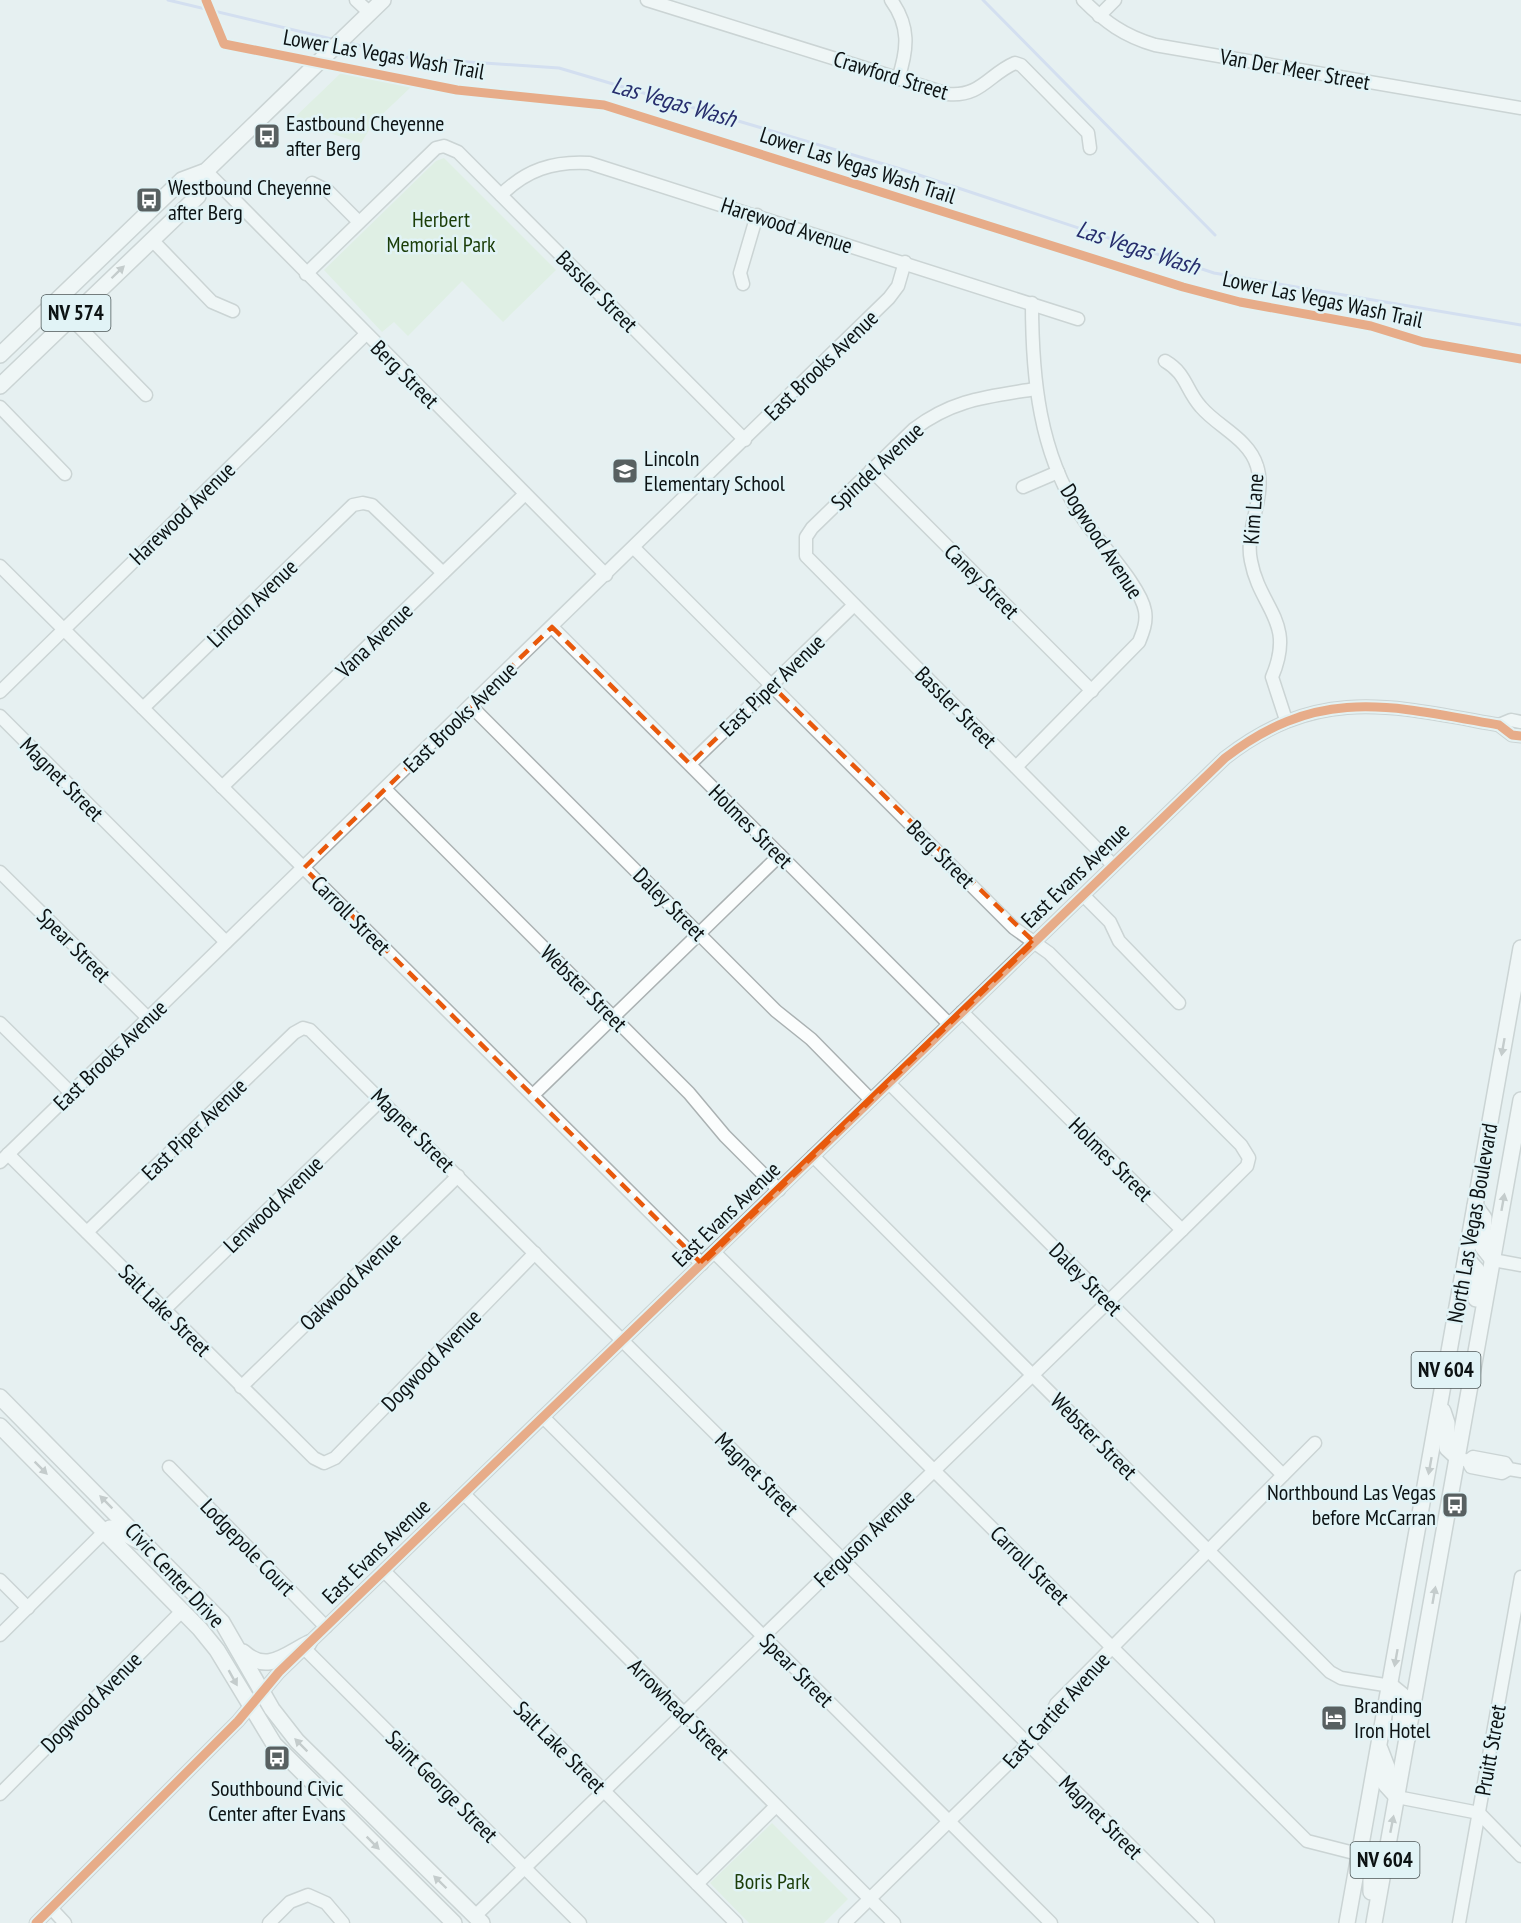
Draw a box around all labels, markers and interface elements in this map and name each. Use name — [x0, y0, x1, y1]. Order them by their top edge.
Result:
street label: Lower Las Vegas Wash Trail — [281, 22, 488, 86]
street label: Van Der Meer Street — [1217, 42, 1372, 96]
street label: Crawford Street — [830, 44, 952, 106]
water label: Las Vegas Wash — [608, 69, 741, 134]
place label: Eastbound Cheyenne after Berg — [286, 109, 444, 162]
street label: Lower Las Vegas Wash Trail — [757, 120, 960, 210]
bus stop icon: Eastbound Cheyenne after Berg — [252, 121, 282, 151]
place label: Westbound Cheyenne after Berg — [168, 173, 331, 226]
bus stop icon: Westbound Cheyenne after Berg — [134, 185, 164, 215]
street label: Harewood Avenue — [718, 191, 856, 259]
park label: Herbert Memorial Park — [386, 205, 496, 258]
water label: Las Vegas Wash — [1073, 213, 1205, 282]
street label: Bassler Street — [550, 244, 644, 338]
street label: Lower Las Vegas Wash Trail — [1220, 264, 1427, 334]
one-way arrow — [110, 266, 124, 280]
road number: NV 574 — [42, 295, 110, 331]
street label: East Brooks Avenue — [758, 304, 884, 426]
street label: Berg Street — [365, 334, 445, 414]
street label: Spindel Avenue — [825, 416, 929, 516]
place label: Lincoln Elementary School — [644, 444, 786, 497]
street label: Harewood Avenue — [123, 455, 241, 571]
school or university icon: Lincoln Elementary School — [610, 456, 640, 486]
street label: Kim Lane — [1237, 473, 1269, 545]
street label: Dogwood Avenue — [1054, 478, 1150, 604]
street label: Caney Street — [939, 538, 1025, 624]
street label: Lincoln Avenue — [201, 553, 303, 653]
street label: Vana Avenue — [329, 596, 418, 684]
street label: East Piper Avenue — [714, 628, 830, 742]
street label: East Brooks Avenue — [397, 656, 523, 778]
street label: Bassler Street — [909, 660, 1003, 754]
street label: Magnet Street — [14, 731, 110, 827]
street label: Holmes Street — [703, 778, 799, 874]
street label: Berg Street — [901, 814, 981, 894]
street label: East Evans Avenue — [1015, 816, 1135, 934]
street label: Daley Street — [628, 862, 712, 946]
street label: Carroll Street — [306, 870, 396, 960]
street label: Spear Street — [31, 902, 117, 988]
street label: Webster Street — [535, 939, 633, 1037]
street label: East Brooks Avenue — [47, 994, 173, 1116]
one-way arrow — [1499, 1037, 1508, 1056]
street label: East Piper Avenue — [136, 1072, 252, 1186]
street label: Magnet Street — [365, 1082, 461, 1178]
street label: Holmes Street — [1063, 1111, 1159, 1207]
street label: North Las Vegas Boulevard — [1441, 1121, 1503, 1325]
street label: Lenwood Avenue — [217, 1149, 329, 1259]
street label: East Evans Avenue — [666, 1155, 786, 1273]
one-way arrow — [1499, 1192, 1508, 1211]
street label: Oakwood Avenue — [293, 1226, 407, 1336]
street label: Daley Street — [1044, 1237, 1128, 1321]
street label: Salt Lake Street — [113, 1258, 217, 1362]
street label: Dogwood Avenue — [375, 1303, 487, 1417]
road number: NV 604 — [1412, 1352, 1480, 1388]
street label: Webster Street — [1045, 1387, 1143, 1485]
street label: Magnet Street — [709, 1426, 805, 1522]
one-way arrow — [1425, 1457, 1434, 1476]
one-way arrow — [34, 1460, 48, 1475]
place label: Northbound Las Vegas before McCarran — [1267, 1478, 1436, 1531]
street label: Ferguson Avenue — [808, 1483, 920, 1593]
bus stop icon: Northbound Las Vegas before McCarran — [1440, 1490, 1470, 1520]
street label: Lodgepole Court — [195, 1492, 301, 1602]
street label: East Evans Avenue — [316, 1492, 436, 1610]
one-way arrow — [99, 1495, 113, 1510]
street label: Civic Center Drive — [119, 1516, 231, 1634]
street label: Carroll Street — [985, 1520, 1075, 1610]
one-way arrow — [1430, 1585, 1439, 1604]
street label: Spear Street — [754, 1627, 840, 1713]
street label: Dogwood Avenue — [35, 1646, 147, 1758]
street label: East Cartier Avenue — [996, 1646, 1116, 1774]
one-way arrow — [1391, 1649, 1400, 1668]
street label: Arrowhead Street — [622, 1652, 736, 1766]
one-way arrow — [228, 1670, 238, 1687]
place label: Branding Iron Hotel — [1354, 1691, 1431, 1744]
street label: Salt Lake Street — [508, 1695, 612, 1799]
street label: Pruitt Street — [1468, 1702, 1512, 1798]
hotel icon: Branding Iron Hotel — [1319, 1703, 1349, 1733]
street label: Saint George Street — [380, 1724, 504, 1848]
one-way arrow — [294, 1738, 308, 1753]
bus stop icon: Southbound Civic Center after Evans — [262, 1743, 292, 1773]
street label: Magnet Street — [1053, 1769, 1149, 1865]
place label: Southbound Civic Center after Evans — [208, 1774, 346, 1827]
one-way arrow — [1388, 1814, 1397, 1833]
one-way arrow — [365, 1836, 379, 1850]
road number: NV 604 — [1350, 1842, 1420, 1878]
park label: Boris Park — [734, 1867, 810, 1895]
one-way arrow — [433, 1875, 448, 1889]

